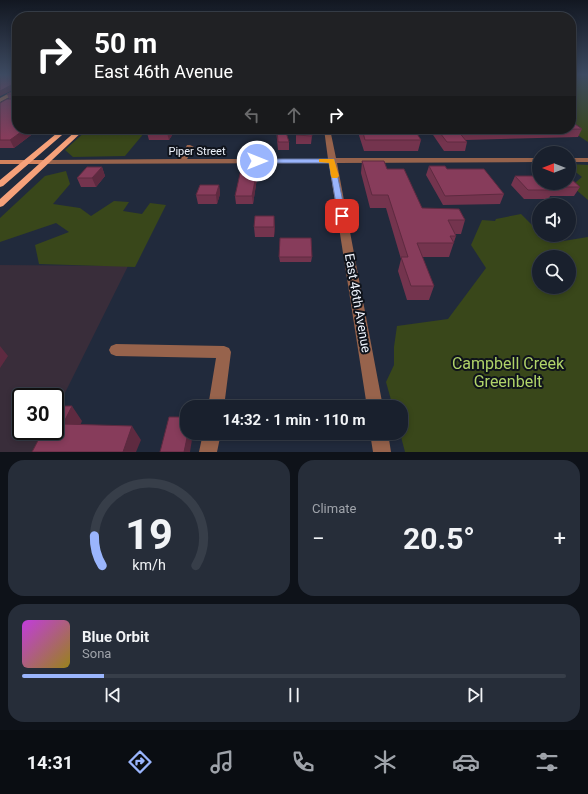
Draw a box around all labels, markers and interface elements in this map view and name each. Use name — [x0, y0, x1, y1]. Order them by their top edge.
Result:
text: 50 m — [94, 27, 157, 60]
icon: right — [28, 28, 80, 80]
text: East 46th Avenue — [94, 61, 233, 82]
icon: left — [241, 104, 263, 126]
icon: ahead — [283, 104, 305, 126]
icon: right — [325, 104, 347, 126]
position arrow — [236, 140, 278, 182]
street label: Piper Street — [168, 145, 226, 158]
north arrow — [532, 146, 576, 190]
map controls — [532, 146, 576, 294]
button: sound — [532, 198, 576, 242]
pin — [325, 199, 359, 233]
icon: arrive — [331, 205, 353, 227]
button: search — [532, 250, 576, 294]
street label: East 46th Avenue — [342, 252, 374, 354]
park label: Campbell Creek Greenbelt — [452, 354, 565, 391]
speed limit sign: 30 — [12, 388, 64, 440]
text: 14:32 · 1 min · 110 m — [223, 411, 365, 429]
text: Climate — [312, 501, 356, 516]
text: 19 — [125, 510, 173, 559]
text: 20.5° — [403, 521, 475, 556]
text: − — [312, 526, 325, 551]
text: + — [554, 526, 566, 551]
text: km/h — [132, 557, 166, 573]
text: Blue Orbit — [82, 628, 149, 646]
text: Sona — [82, 646, 111, 661]
icon: previous — [102, 684, 124, 706]
icon: pause — [283, 684, 305, 706]
icon: next — [464, 684, 486, 706]
icon: directions — [126, 748, 154, 776]
icon: music — [208, 748, 236, 776]
icon: phone — [289, 748, 317, 776]
icon: climate — [371, 748, 399, 776]
icon: car — [452, 748, 480, 776]
icon: filters — [533, 748, 561, 776]
text: 14:31 — [27, 752, 73, 773]

